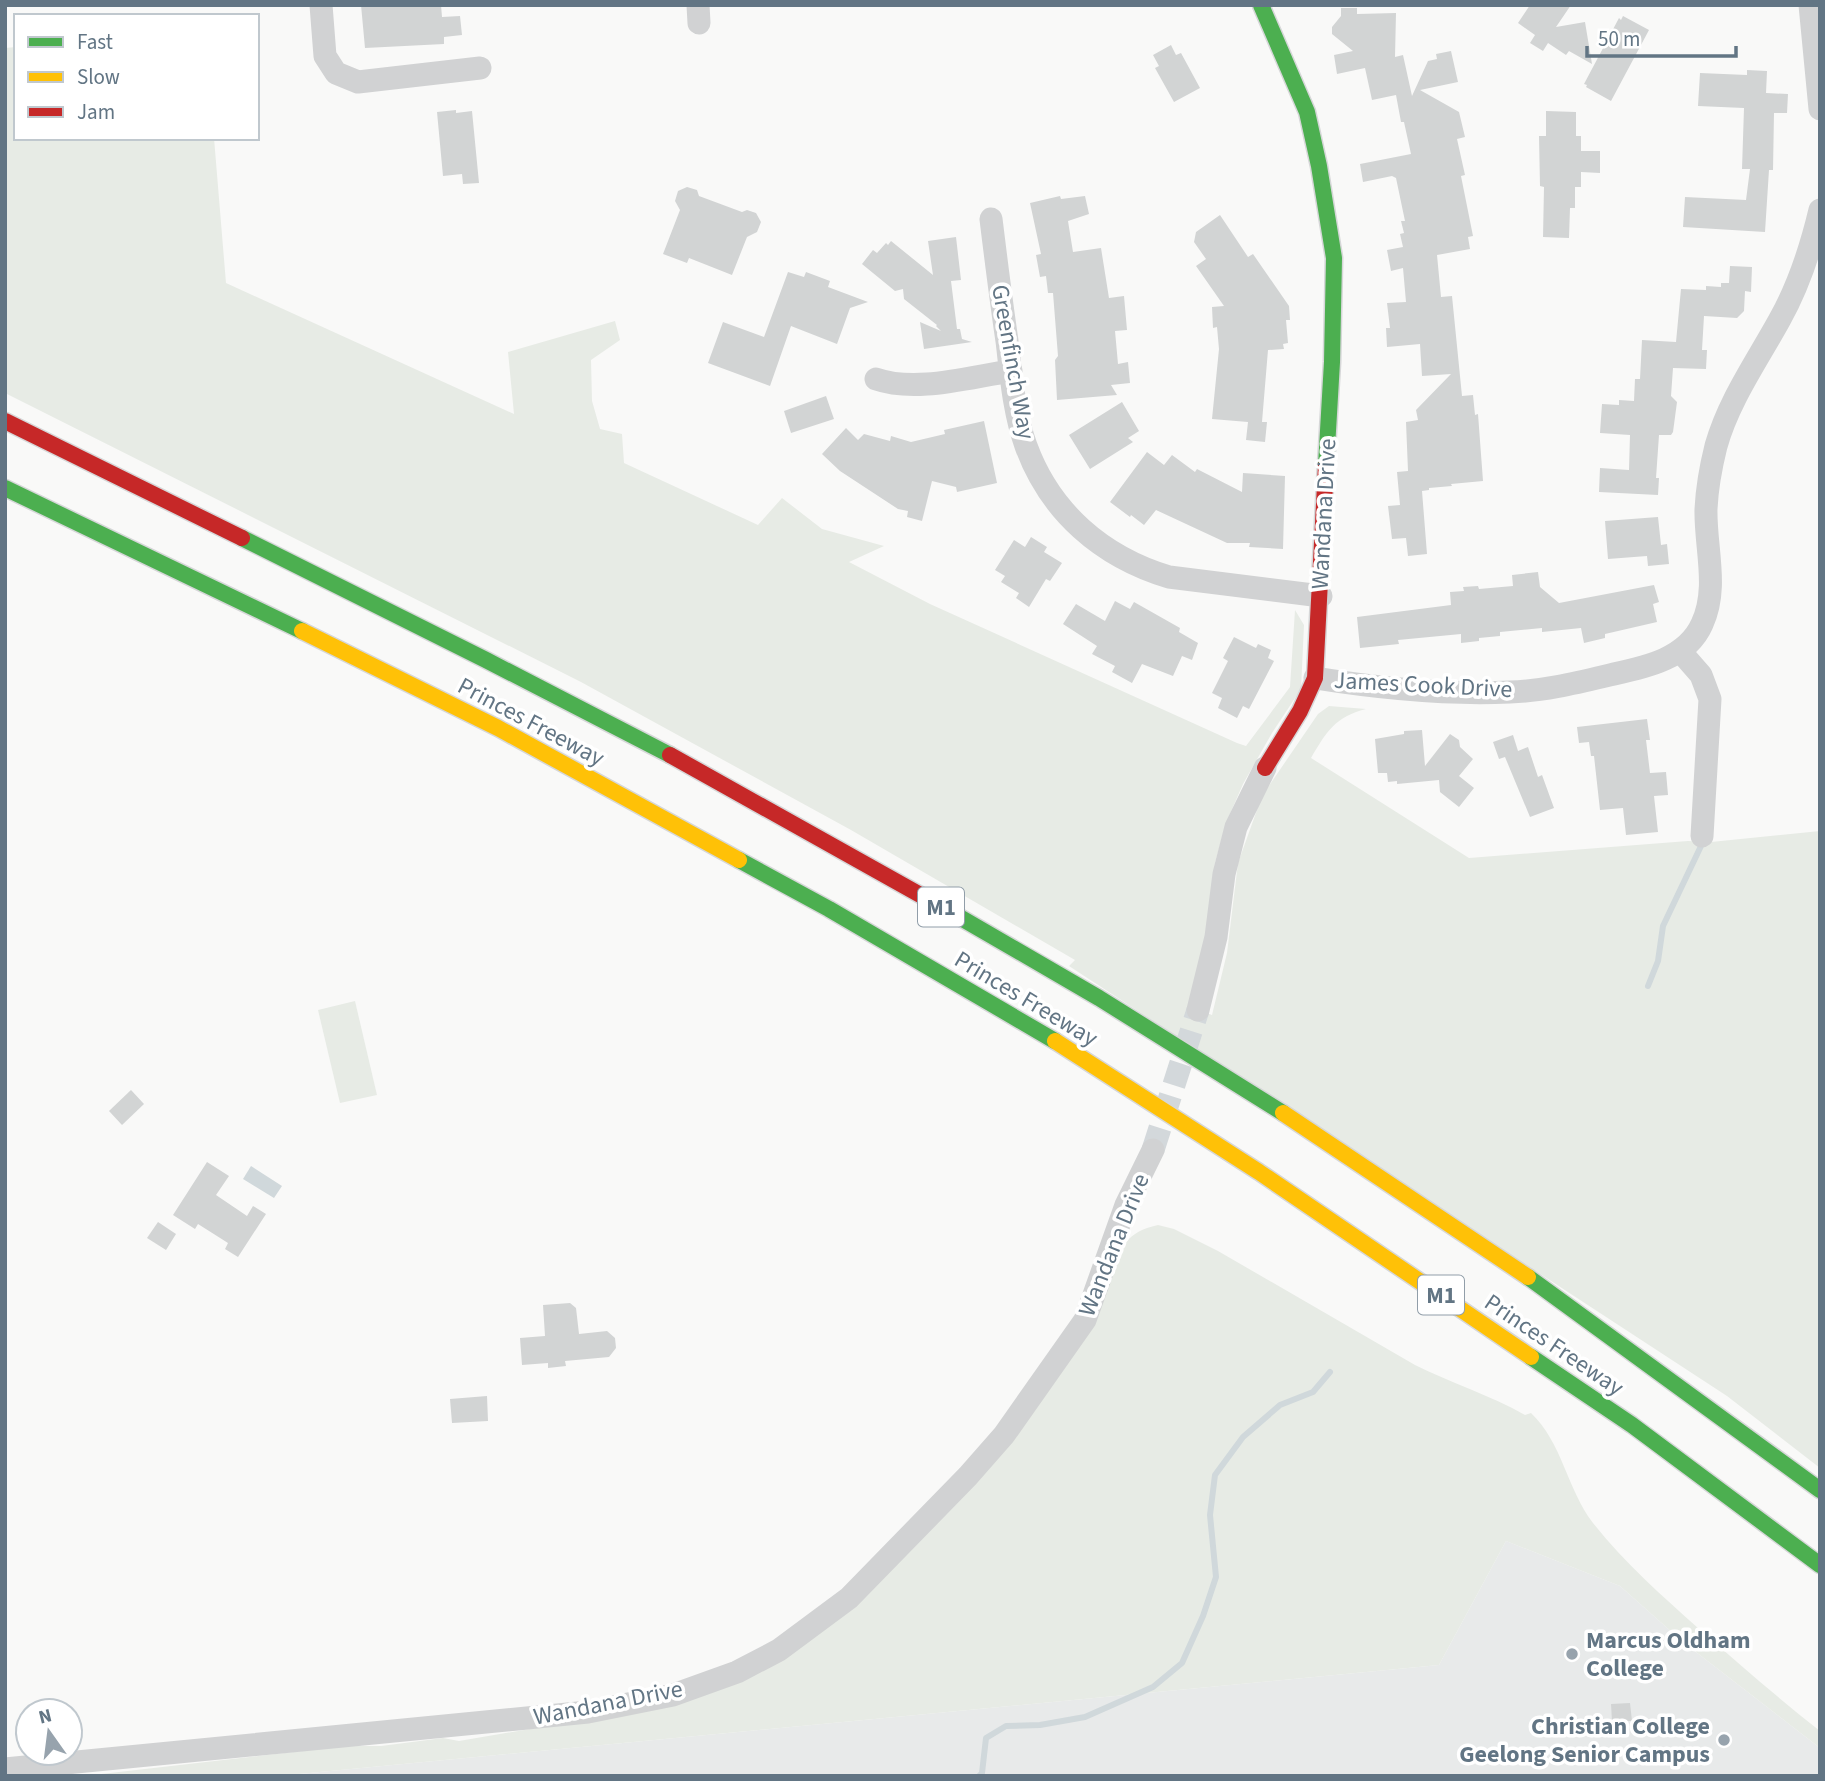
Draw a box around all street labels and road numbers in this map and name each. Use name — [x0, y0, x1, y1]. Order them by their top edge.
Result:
street label: Greenfinch Way — [982, 282, 1044, 442]
street label: Wandana Drive — [1303, 438, 1345, 590]
street label: James Cook Drive — [1333, 663, 1513, 707]
street label: Princes Freeway — [451, 669, 611, 775]
road number: M1 — [918, 888, 964, 926]
street label: Princes Freeway — [948, 942, 1104, 1056]
street label: Wandana Drive — [1069, 1168, 1159, 1322]
road number: M1 — [1418, 1276, 1464, 1314]
street label: Princes Freeway — [1477, 1285, 1631, 1405]
street label: Wandana Drive — [530, 1671, 686, 1735]

